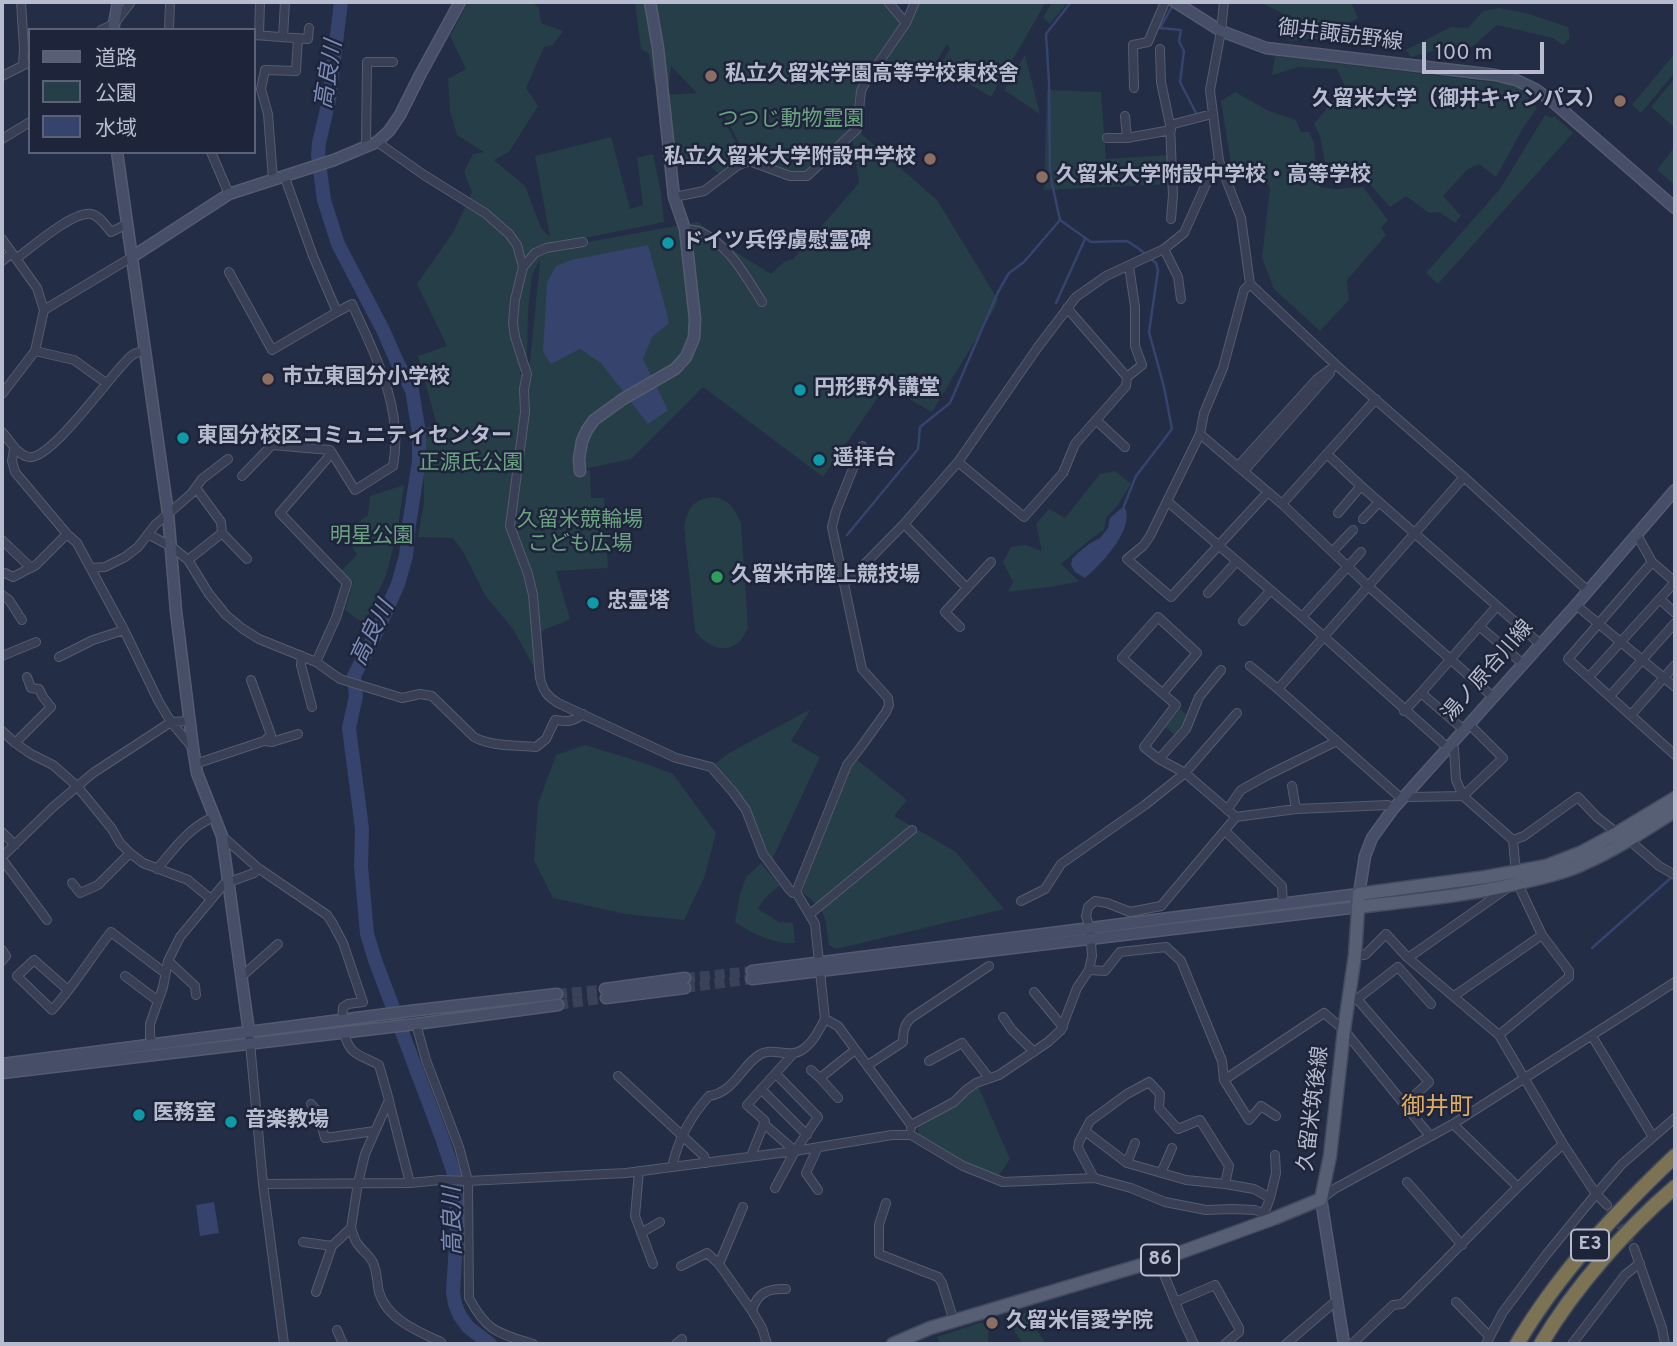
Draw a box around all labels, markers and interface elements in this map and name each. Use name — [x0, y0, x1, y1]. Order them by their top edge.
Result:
street label: 御井諏訪野線 — [1276, 17, 1404, 57]
legend — [28, 28, 256, 154]
scale bar — [1425, 28, 1548, 72]
water label: 高良川 — [312, 39, 350, 111]
text: 100 m — [1435, 40, 1492, 67]
text: 道路 — [95, 46, 137, 73]
place label: 私立久留米学園高等学校東校舎 — [725, 63, 1019, 89]
marker: 私立久留米学園高等学校東校舎 — [703, 68, 719, 84]
text: 公園 — [95, 81, 137, 108]
place label: 久留米大学（御井キャンパス） — [1312, 88, 1606, 114]
marker: 久留米大学（御井キャンパス） — [1612, 93, 1628, 109]
park label: つつじ動物霊園 — [718, 108, 864, 134]
text: 水域 — [95, 116, 137, 143]
place label: 私立久留米大学附設中学校 — [664, 146, 916, 172]
marker: 私立久留米大学附設中学校 — [922, 151, 938, 167]
place label: 久留米大学附設中学校・高等学校 — [1056, 164, 1371, 190]
marker: 久留米大学附設中学校・高等学校 — [1034, 169, 1050, 185]
place label: ドイツ兵俘虜慰霊碑 — [682, 230, 871, 256]
marker: ドイツ兵俘虜慰霊碑 — [660, 235, 676, 251]
place label: 市立東国分小学校 — [282, 366, 450, 392]
marker: 市立東国分小学校 — [260, 371, 276, 387]
place label: 円形野外講堂 — [814, 377, 940, 403]
marker: 円形野外講堂 — [792, 382, 808, 398]
place label: 東国分校区コミュニティセンター — [197, 425, 512, 451]
marker: 東国分校区コミュニティセンター — [175, 430, 191, 446]
place label: 遥拝台 — [833, 447, 896, 473]
park label: 正源氏公園 — [419, 452, 523, 478]
marker: 遥拝台 — [811, 452, 827, 468]
park label: 久留米競輪場 こども広場 — [517, 509, 643, 559]
park label: 明星公園 — [330, 525, 414, 551]
place label: 久留米市陸上競技場 — [731, 564, 920, 590]
marker: 久留米市陸上競技場 — [709, 569, 725, 585]
place label: 忠霊塔 — [607, 590, 670, 616]
marker: 忠霊塔 — [585, 595, 601, 611]
water label: 高良川 — [346, 597, 402, 671]
street label: 湯ノ原合川線 — [1438, 616, 1540, 728]
street label: 久留米筑後線 — [1295, 1045, 1335, 1173]
district label: 御井町 — [1401, 1095, 1473, 1123]
place label: 医務室 — [153, 1102, 216, 1128]
marker: 医務室 — [131, 1107, 147, 1123]
place label: 音楽教場 — [245, 1109, 329, 1135]
marker: 音楽教場 — [223, 1114, 239, 1130]
water label: 高良川 — [441, 1186, 469, 1256]
road number: E3 — [1571, 1230, 1609, 1260]
road number: 86 — [1141, 1244, 1179, 1276]
place label: 久留米信愛学院 — [1006, 1310, 1153, 1336]
marker: 久留米信愛学院 — [984, 1315, 1000, 1331]

